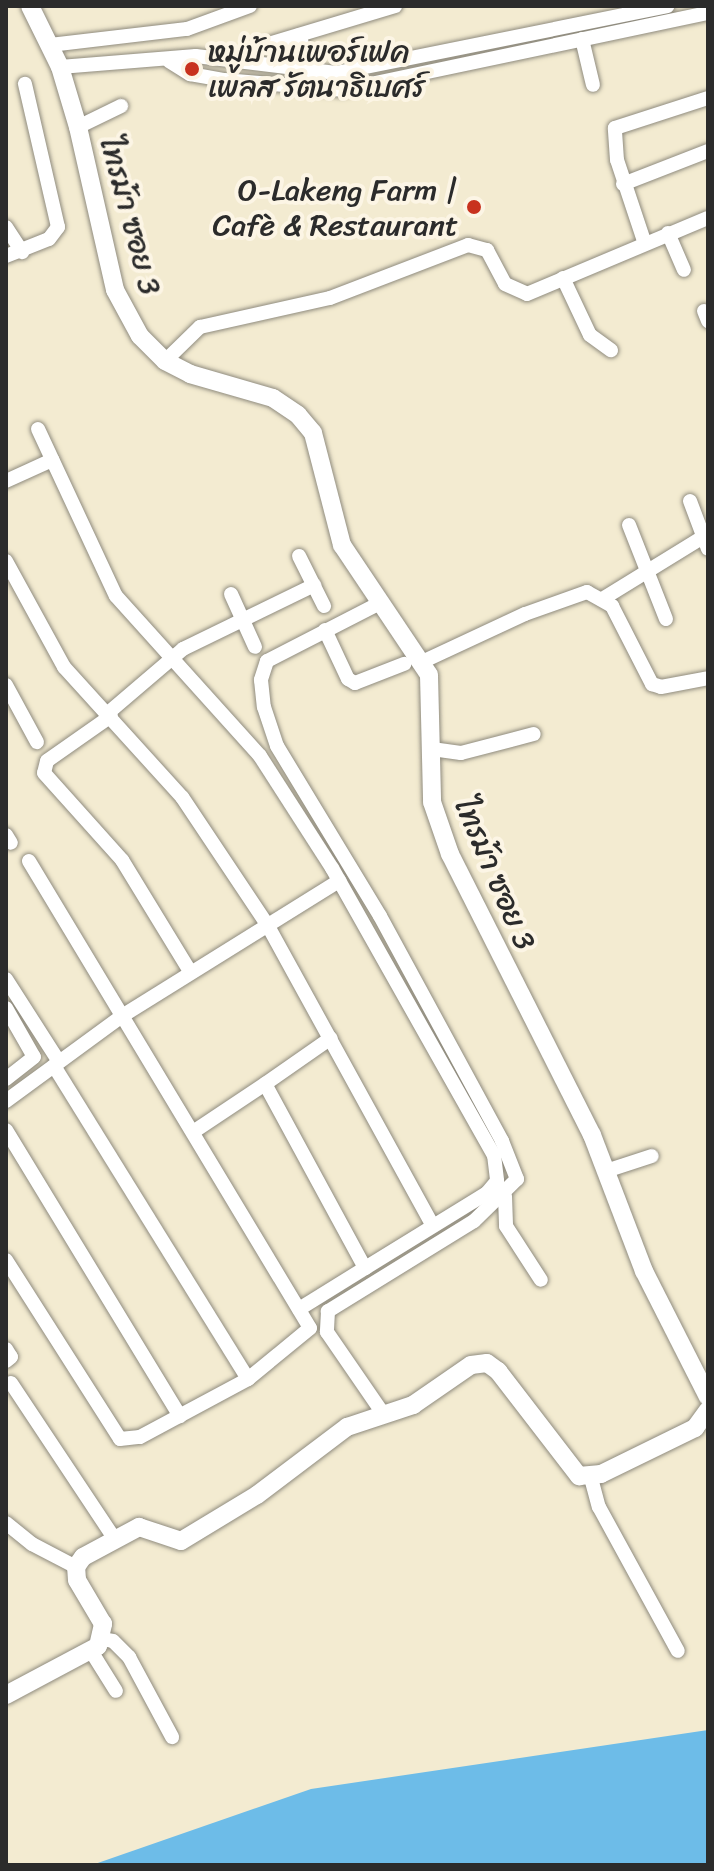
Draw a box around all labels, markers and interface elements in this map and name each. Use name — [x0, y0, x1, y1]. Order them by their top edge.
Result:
place label: หมู่บ้านเพอร์เฟค เพลส รัตนาธิเบศร์ — [208, 34, 425, 104]
marker: หมู่บ้านเพอร์เฟค เพลส รัตนาธิเบศร์ — [183, 60, 201, 78]
street label: ไทรม้า ซอย 3 — [92, 133, 168, 299]
place label: O-Lakeng Farm | Cafè & Restaurant — [213, 172, 458, 242]
marker: O-Lakeng Farm | Cafè & Restaurant — [465, 198, 483, 216]
street label: ไทรม้า ซอย 3 — [447, 793, 543, 955]

